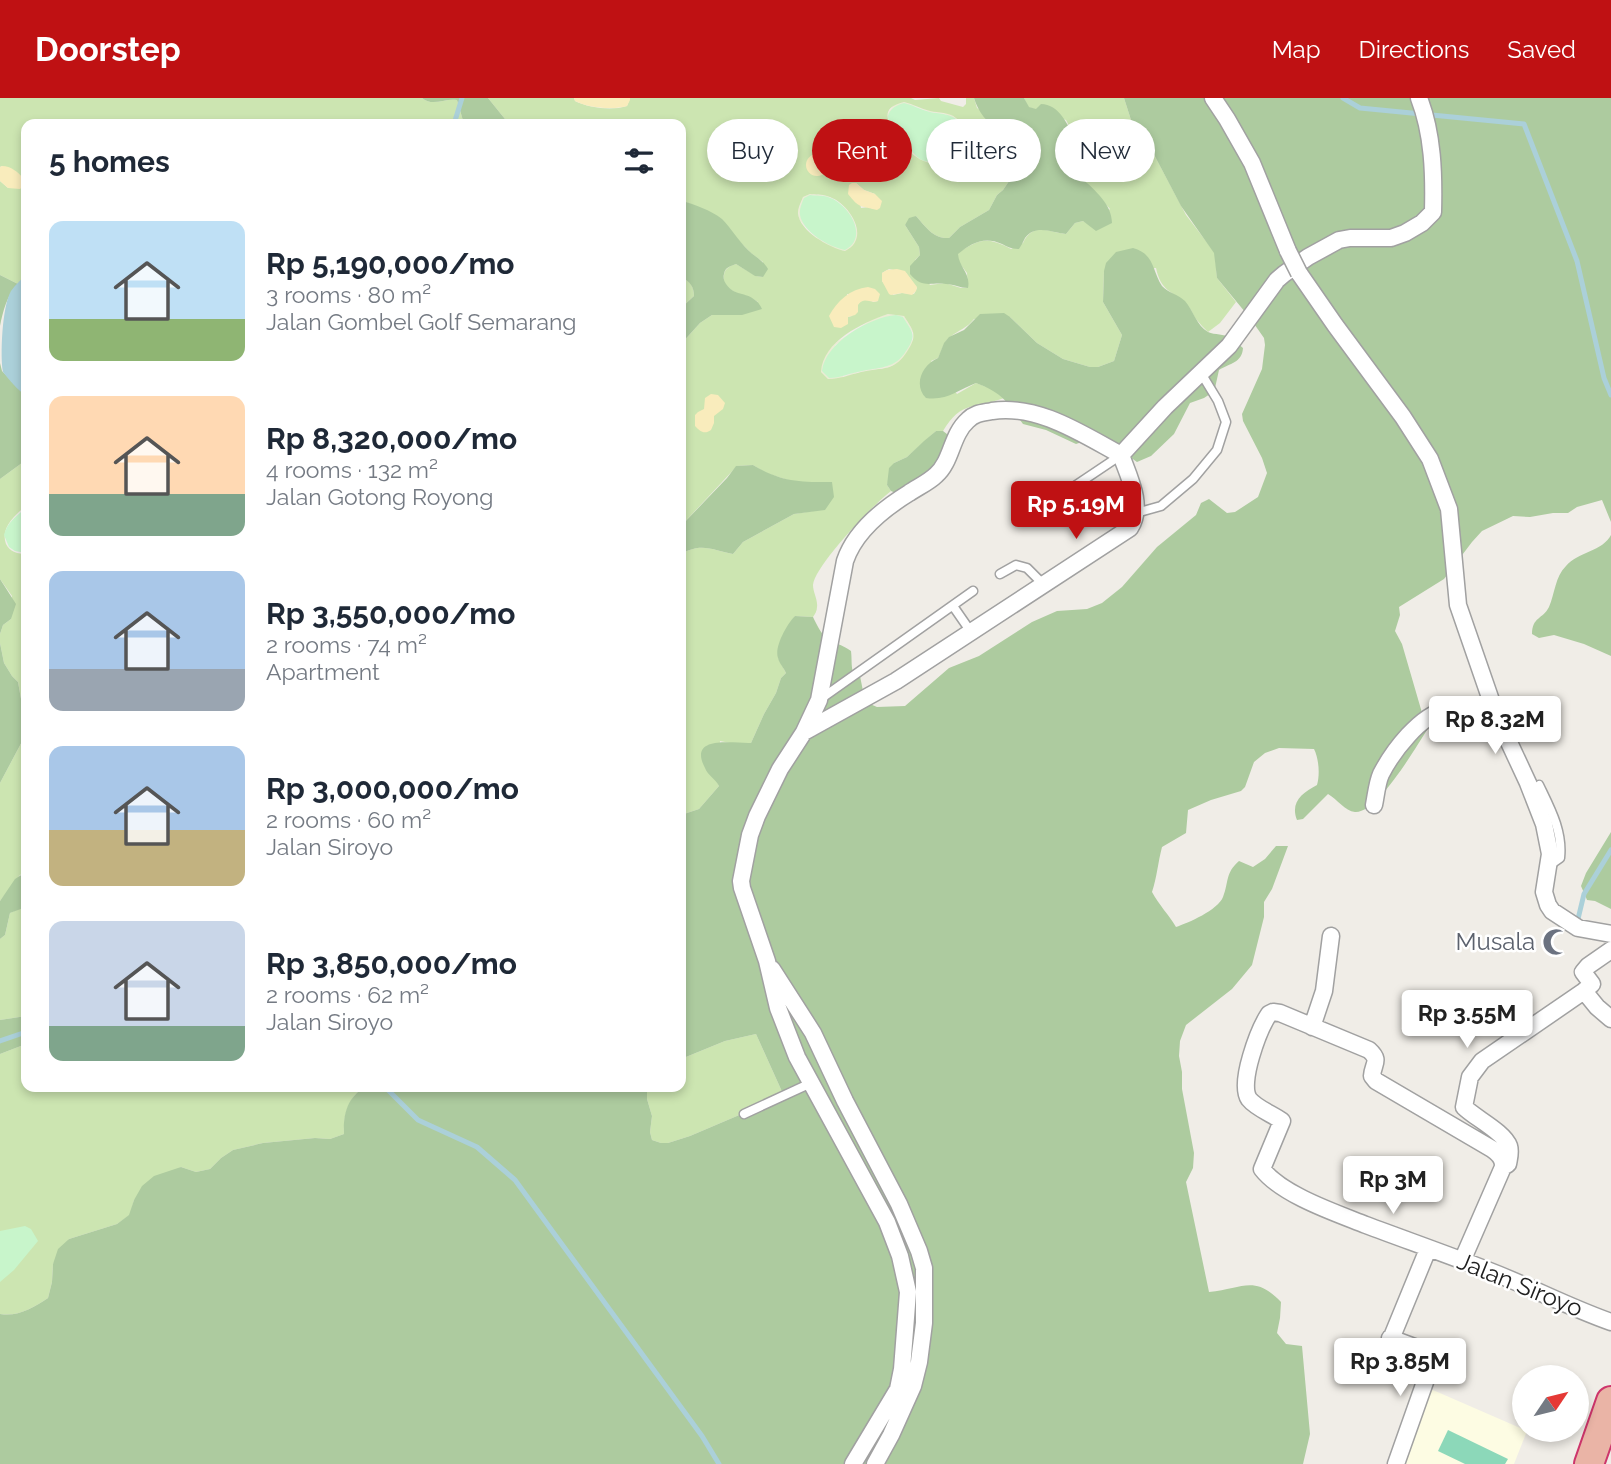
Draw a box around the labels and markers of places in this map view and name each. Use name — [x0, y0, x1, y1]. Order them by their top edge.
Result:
pin: Rp 5.19M — [1004, 482, 1148, 541]
pin: Rp 8.32M — [1423, 696, 1567, 756]
place label: Musala — [1455, 927, 1535, 956]
mosque icon: Musala — [1541, 927, 1571, 957]
pin: Rp 3.55M — [1395, 990, 1539, 1050]
pin: Rp 3M — [1344, 1156, 1442, 1216]
pin: Rp 3.85M — [1328, 1338, 1472, 1398]

